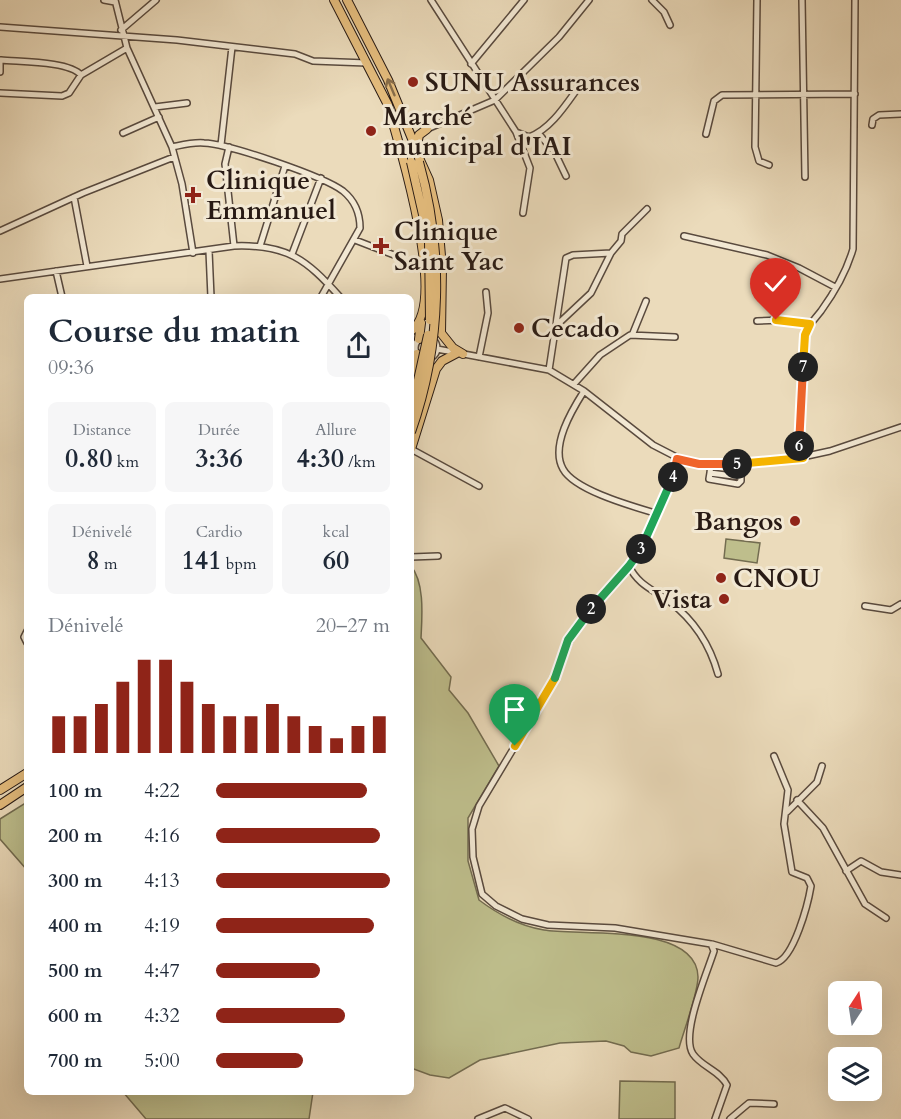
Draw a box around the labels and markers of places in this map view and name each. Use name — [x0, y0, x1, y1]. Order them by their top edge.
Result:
place label: SUNU Assurances — [425, 65, 640, 100]
marker: SUNU Assurances — [406, 75, 420, 89]
place label: Marché municipal d'IAI — [383, 99, 571, 164]
marker: Marché municipal d'IAI — [364, 124, 378, 138]
place label: Clinique Emmanuel — [206, 163, 336, 228]
marker: Clinique Emmanuel — [184, 186, 202, 204]
place label: Clinique Saint Yac — [394, 214, 504, 279]
marker: Clinique Saint Yac — [372, 237, 390, 255]
pin — [750, 258, 801, 320]
place label: Cecado — [531, 311, 620, 346]
marker: Cecado — [512, 321, 526, 335]
pin: 7 — [788, 352, 818, 382]
pin: 6 — [784, 431, 814, 461]
pin: 5 — [722, 449, 752, 479]
pin: 4 — [658, 462, 688, 492]
place label: Bangos — [694, 504, 783, 539]
marker: Bangos — [788, 514, 802, 528]
pin: 3 — [626, 534, 656, 564]
place label: CNOU — [733, 561, 820, 596]
marker: CNOU — [714, 571, 728, 585]
place label: Vista — [652, 582, 712, 617]
marker: Vista — [717, 592, 731, 606]
pin: 2 — [576, 594, 606, 624]
pin — [489, 684, 540, 746]

